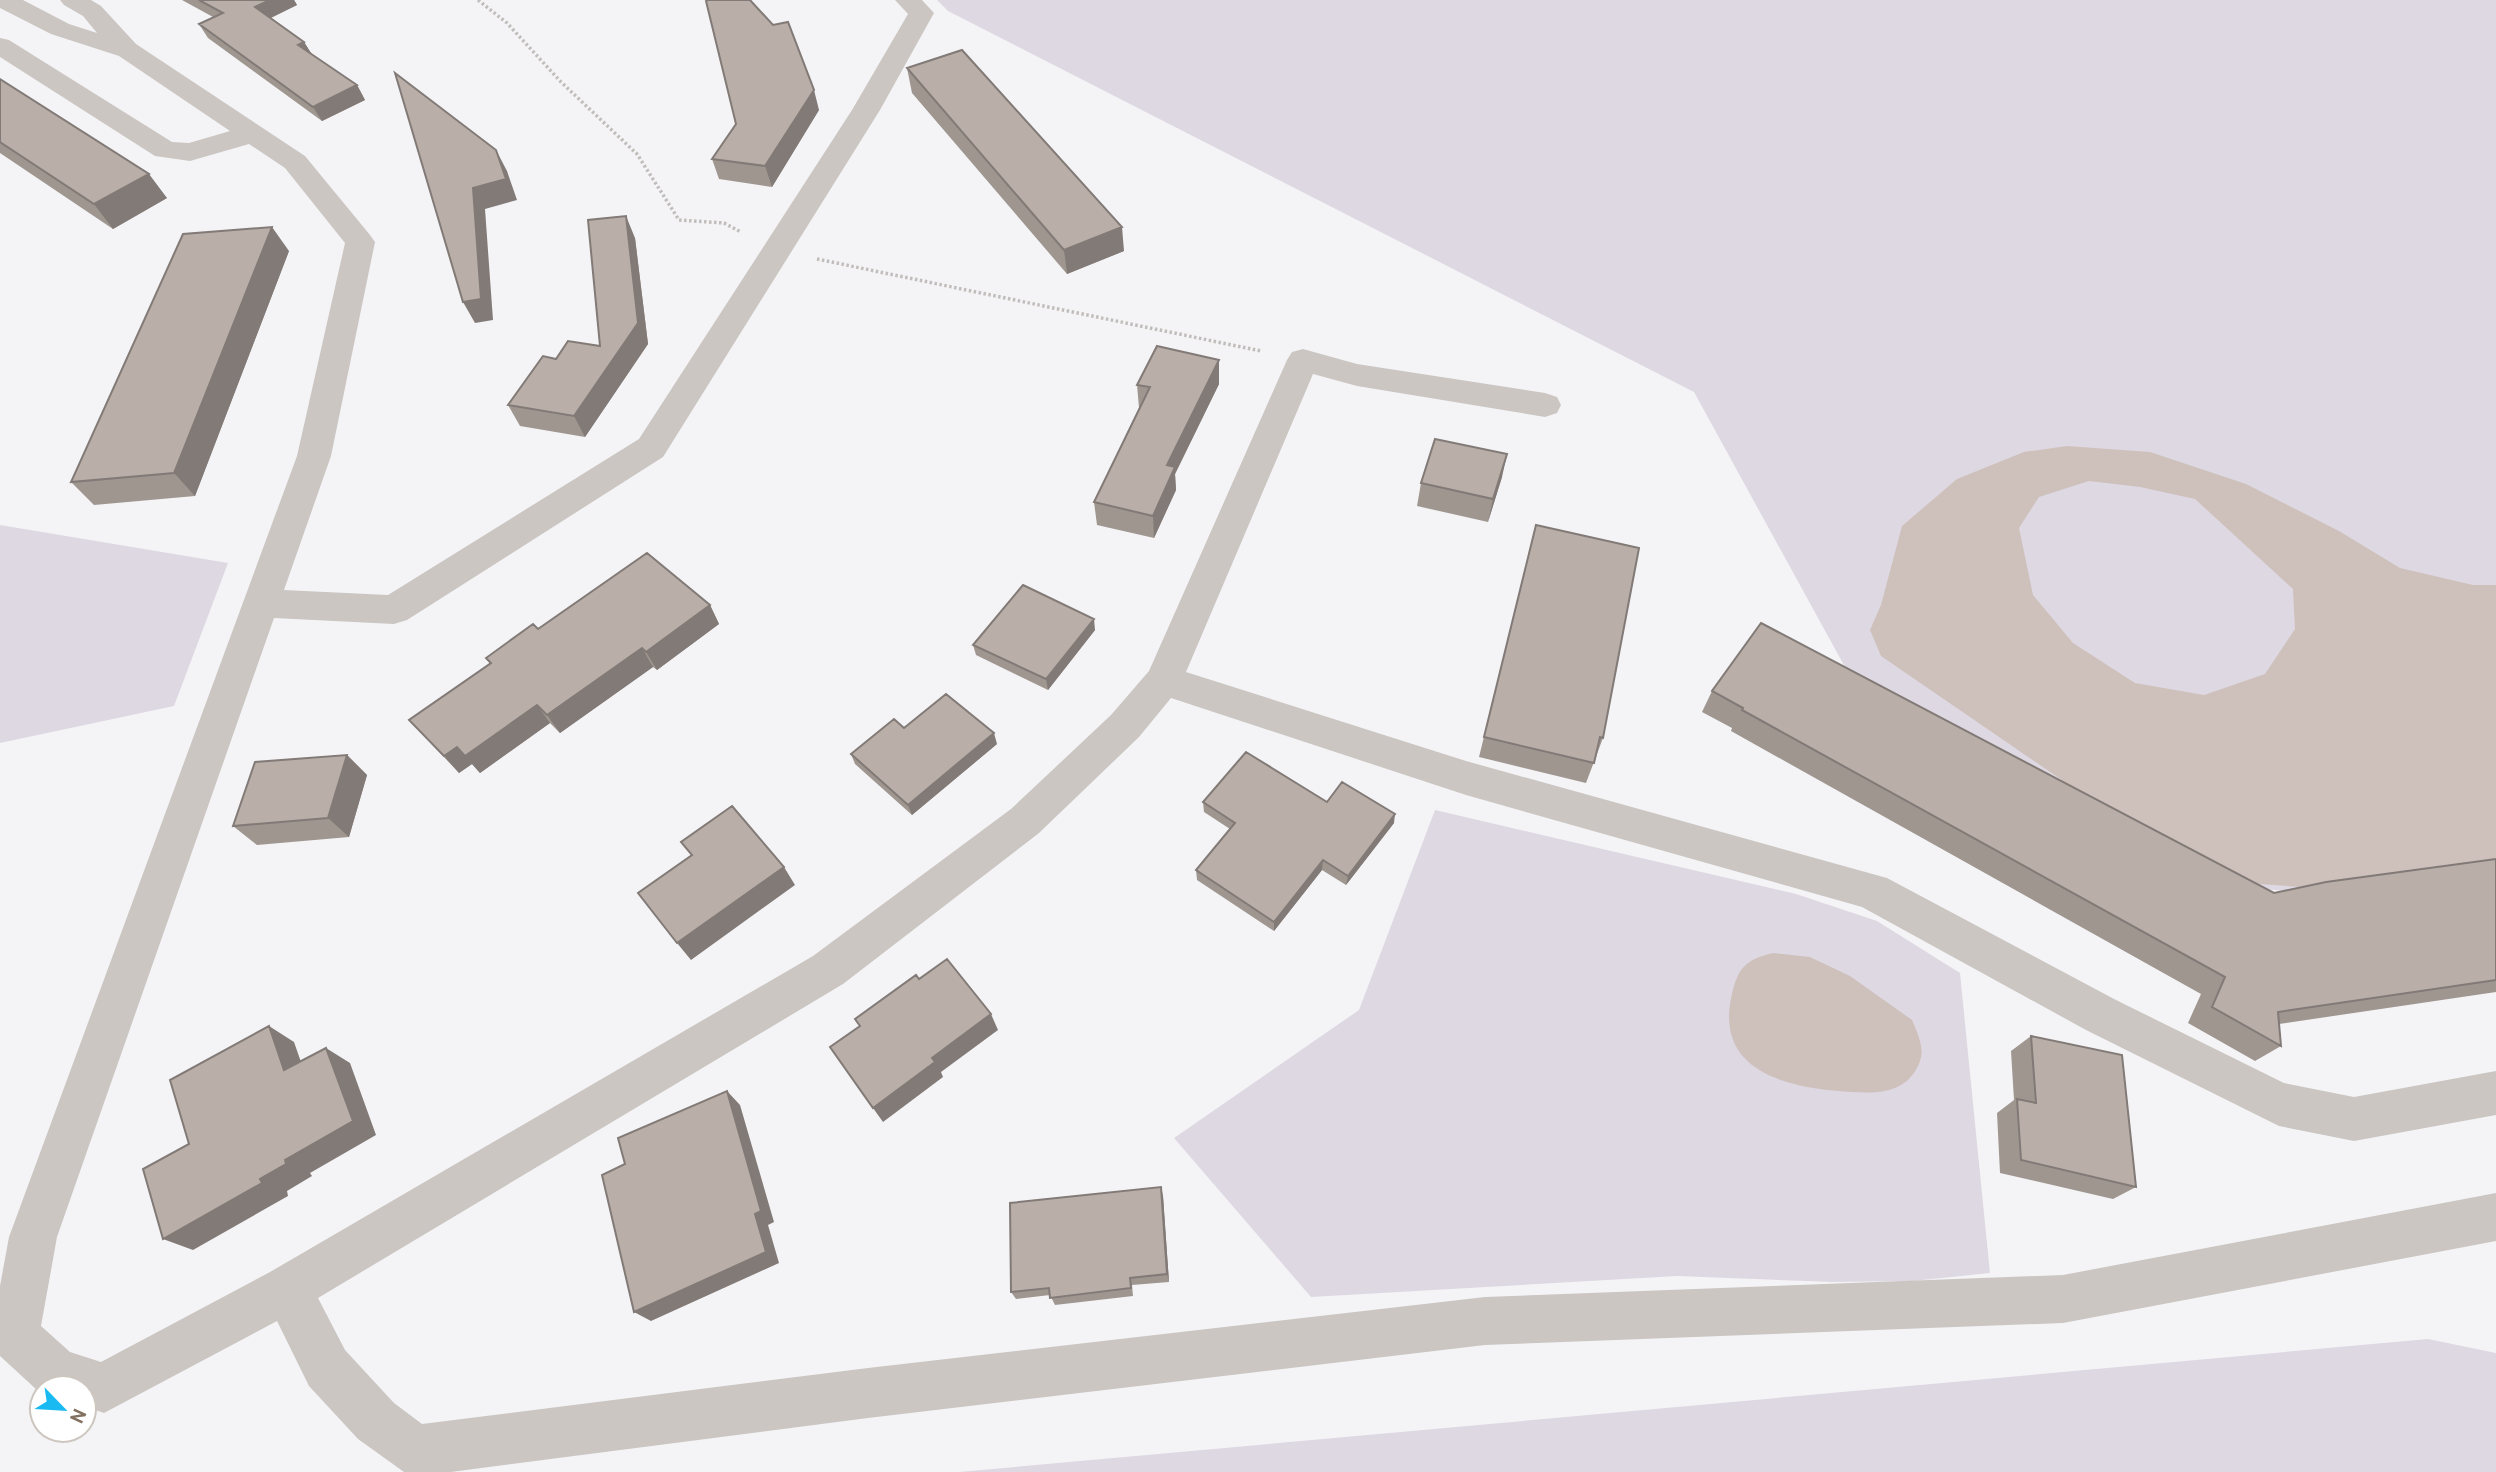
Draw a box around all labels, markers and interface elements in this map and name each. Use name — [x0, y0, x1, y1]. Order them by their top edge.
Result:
north arrow — [28, 1374, 98, 1444]
text: N — [63, 1404, 90, 1427]

